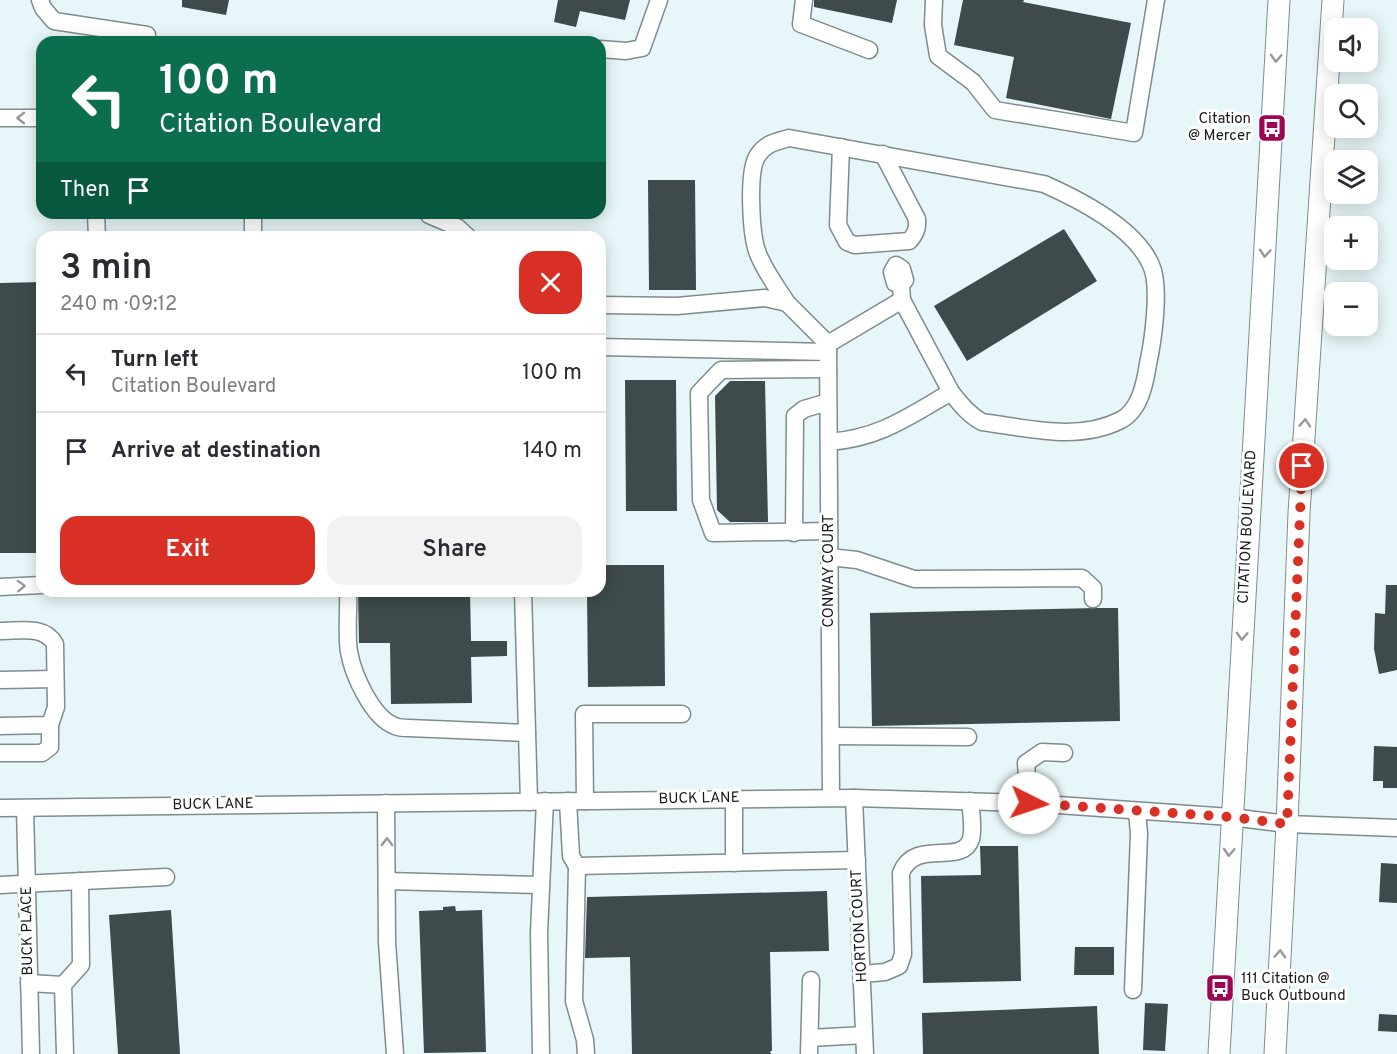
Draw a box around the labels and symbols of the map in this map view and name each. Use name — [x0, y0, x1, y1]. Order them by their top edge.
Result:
one-way arrow — [1269, 54, 1282, 63]
place label: Citation @ Mercer — [1188, 110, 1251, 146]
one-way arrow — [16, 112, 25, 124]
bus stop icon: Citation @ Mercer — [1256, 112, 1288, 144]
one-way arrow — [1258, 249, 1271, 258]
one-way arrow — [1298, 419, 1311, 428]
pin — [1276, 440, 1327, 491]
street label: CITATION BOULEVARD — [1234, 450, 1262, 604]
street label: CONWAY COURT — [820, 514, 839, 628]
one-way arrow — [17, 580, 26, 593]
one-way arrow — [1236, 632, 1249, 641]
position arrow — [997, 771, 1061, 835]
street label: BUCK LANE — [658, 789, 740, 809]
street label: BUCK LANE — [172, 795, 254, 815]
one-way arrow — [380, 837, 393, 846]
one-way arrow — [1223, 848, 1236, 857]
street label: HORTON COURT — [848, 869, 872, 983]
street label: BUCK PLACE — [18, 886, 38, 976]
one-way arrow — [1274, 949, 1287, 958]
place label: 111 Citation @ Buck Outbound — [1241, 970, 1346, 1006]
bus stop icon: 111 Citation @ Buck Outbound — [1204, 972, 1236, 1004]

